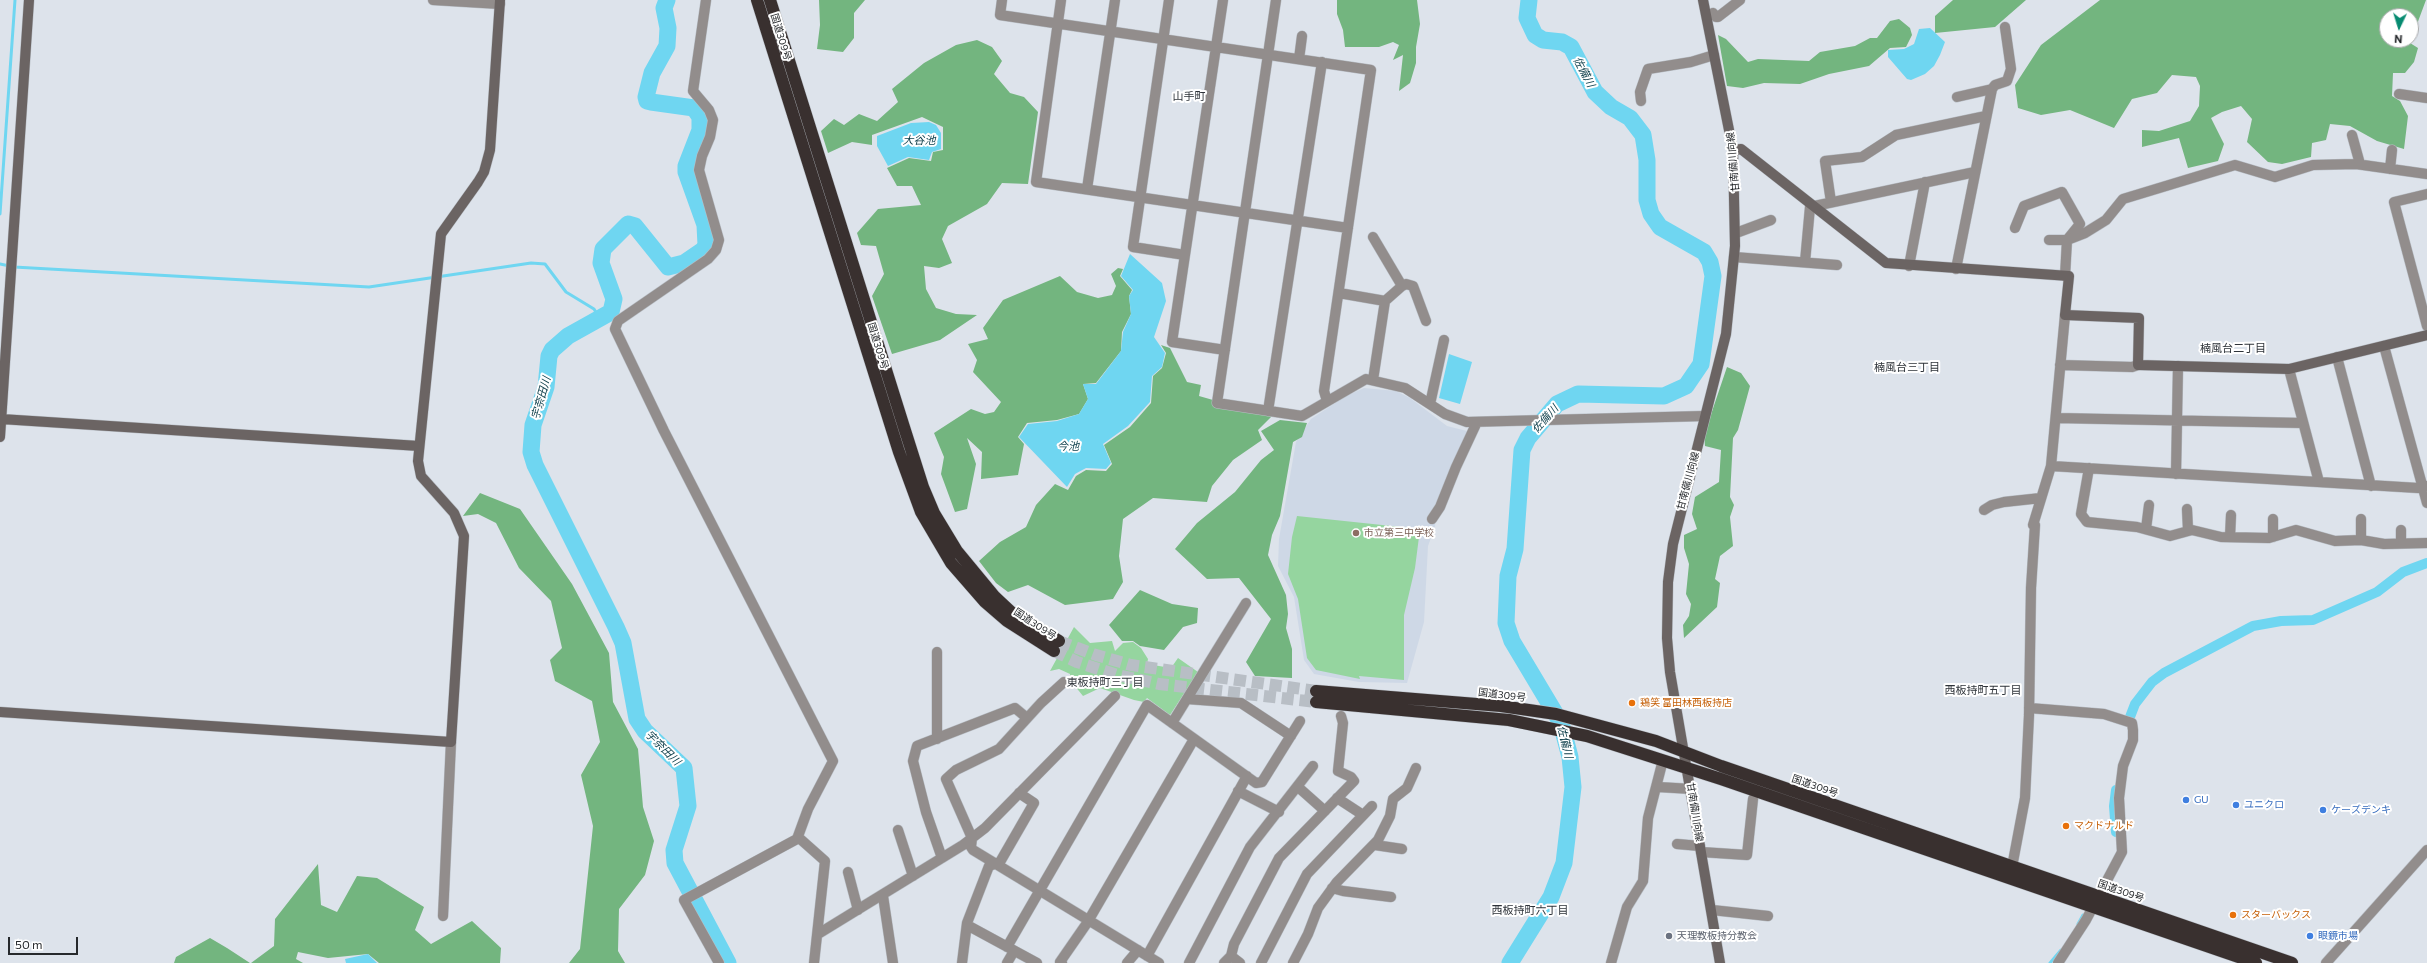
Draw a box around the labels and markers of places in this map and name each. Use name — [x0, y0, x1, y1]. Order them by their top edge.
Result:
place label: 市立第三中学校 — [1364, 527, 1434, 539]
marker: 市立第三中学校 — [1351, 528, 1361, 538]
place label: 鶏笑 富田林西板持店 — [1640, 697, 1732, 709]
marker: 鶏笑 富田林西板持店 — [1627, 698, 1637, 708]
place label: GU — [2194, 794, 2209, 806]
marker: GU — [2181, 795, 2191, 805]
place label: ユニクロ — [2244, 799, 2284, 811]
marker: ユニクロ — [2231, 800, 2241, 810]
place label: ケーズデンキ — [2331, 804, 2391, 816]
marker: ケーズデンキ — [2318, 805, 2328, 815]
place label: マクドナルド — [2074, 820, 2134, 832]
marker: マクドナルド — [2061, 821, 2071, 831]
place label: スターバックス — [2241, 909, 2311, 921]
marker: スターバックス — [2228, 910, 2238, 920]
place label: 天理教板持分教会 — [1677, 930, 1757, 942]
place label: 眼鏡市場 — [2318, 930, 2358, 942]
marker: 天理教板持分教会 — [1664, 931, 1674, 941]
marker: 眼鏡市場 — [2305, 931, 2315, 941]

